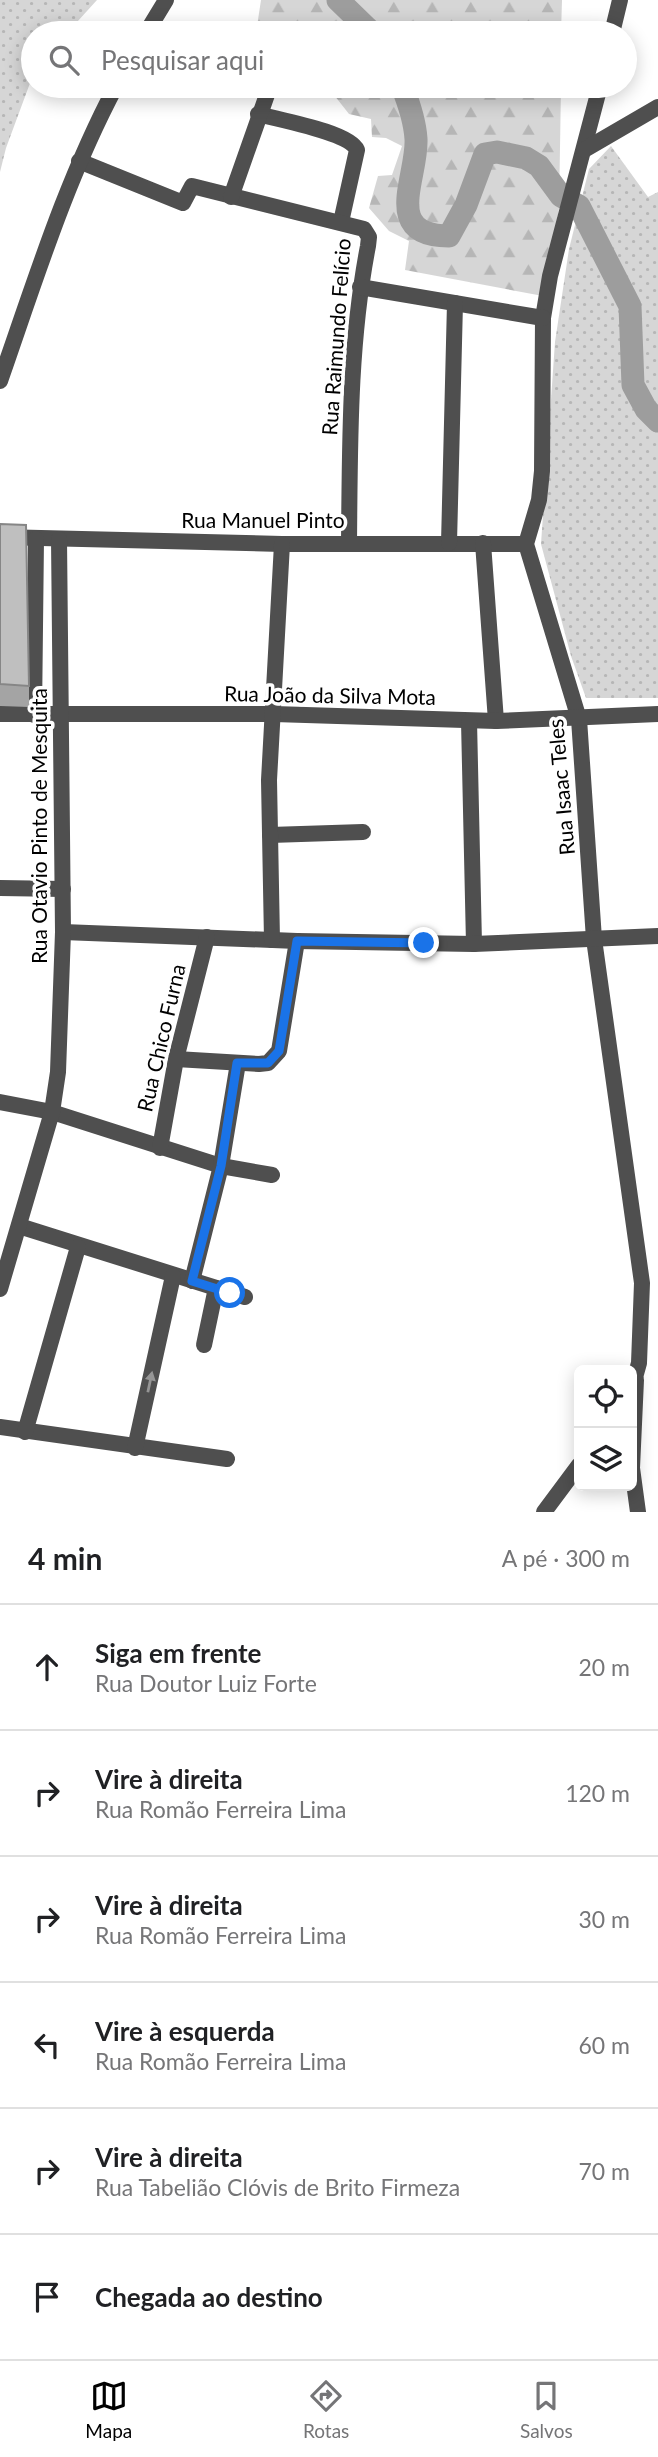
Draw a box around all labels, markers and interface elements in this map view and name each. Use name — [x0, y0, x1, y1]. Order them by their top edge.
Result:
search box — [21, 21, 637, 98]
icon: search — [45, 41, 83, 79]
text: Pesquisar aqui — [101, 44, 264, 76]
street label: Rua Raimundo Felício — [316, 237, 355, 436]
street label: Rua Manuel Pinto — [181, 507, 345, 532]
street label: Rua João da Silva Mota — [224, 680, 436, 709]
street label: Rua Otavio Pinto de Mesquita — [26, 688, 51, 964]
street label: Rua Isaac Teles — [542, 718, 579, 856]
route end — [408, 927, 439, 958]
street label: Rua Chico Furna — [131, 961, 190, 1114]
route start — [214, 1277, 245, 1308]
map controls — [574, 1365, 637, 1491]
button: locate — [574, 1365, 637, 1428]
one-way arrow — [144, 1371, 155, 1393]
button: layers — [574, 1428, 637, 1491]
text: 4 min — [28, 1540, 102, 1576]
text: A pé · 300 m — [502, 1544, 630, 1572]
text: Siga em frente — [95, 1637, 262, 1669]
icon: ahead — [28, 1648, 66, 1686]
text: 20 m — [579, 1653, 630, 1681]
text: Rua Doutor Luiz Forte — [95, 1669, 317, 1697]
text: Vire à direita — [95, 1763, 243, 1795]
icon: right — [28, 1774, 66, 1812]
text: 120 m — [565, 1779, 630, 1807]
text: Rua Romão Ferreira Lima — [95, 1795, 346, 1823]
text: Vire à direita — [95, 1889, 243, 1921]
icon: right — [28, 1900, 66, 1938]
text: 30 m — [579, 1905, 630, 1933]
text: Rua Romão Ferreira Lima — [95, 1921, 346, 1949]
text: Vire à esquerda — [95, 2015, 275, 2047]
icon: left — [28, 2026, 66, 2064]
text: 60 m — [579, 2031, 630, 2059]
text: Rua Romão Ferreira Lima — [95, 2047, 346, 2075]
text: Vire à direita — [95, 2141, 243, 2173]
icon: right — [28, 2152, 66, 2190]
text: 70 m — [579, 2157, 630, 2185]
text: Rua Tabelião Clóvis de Brito Firmeza — [95, 2173, 460, 2201]
icon: arrive — [28, 2278, 66, 2316]
text: Chegada ao destino — [95, 2281, 323, 2313]
tab: Mapa — [85, 2377, 132, 2442]
tab: Rotas — [303, 2377, 349, 2442]
tab: Salvos — [520, 2377, 573, 2442]

